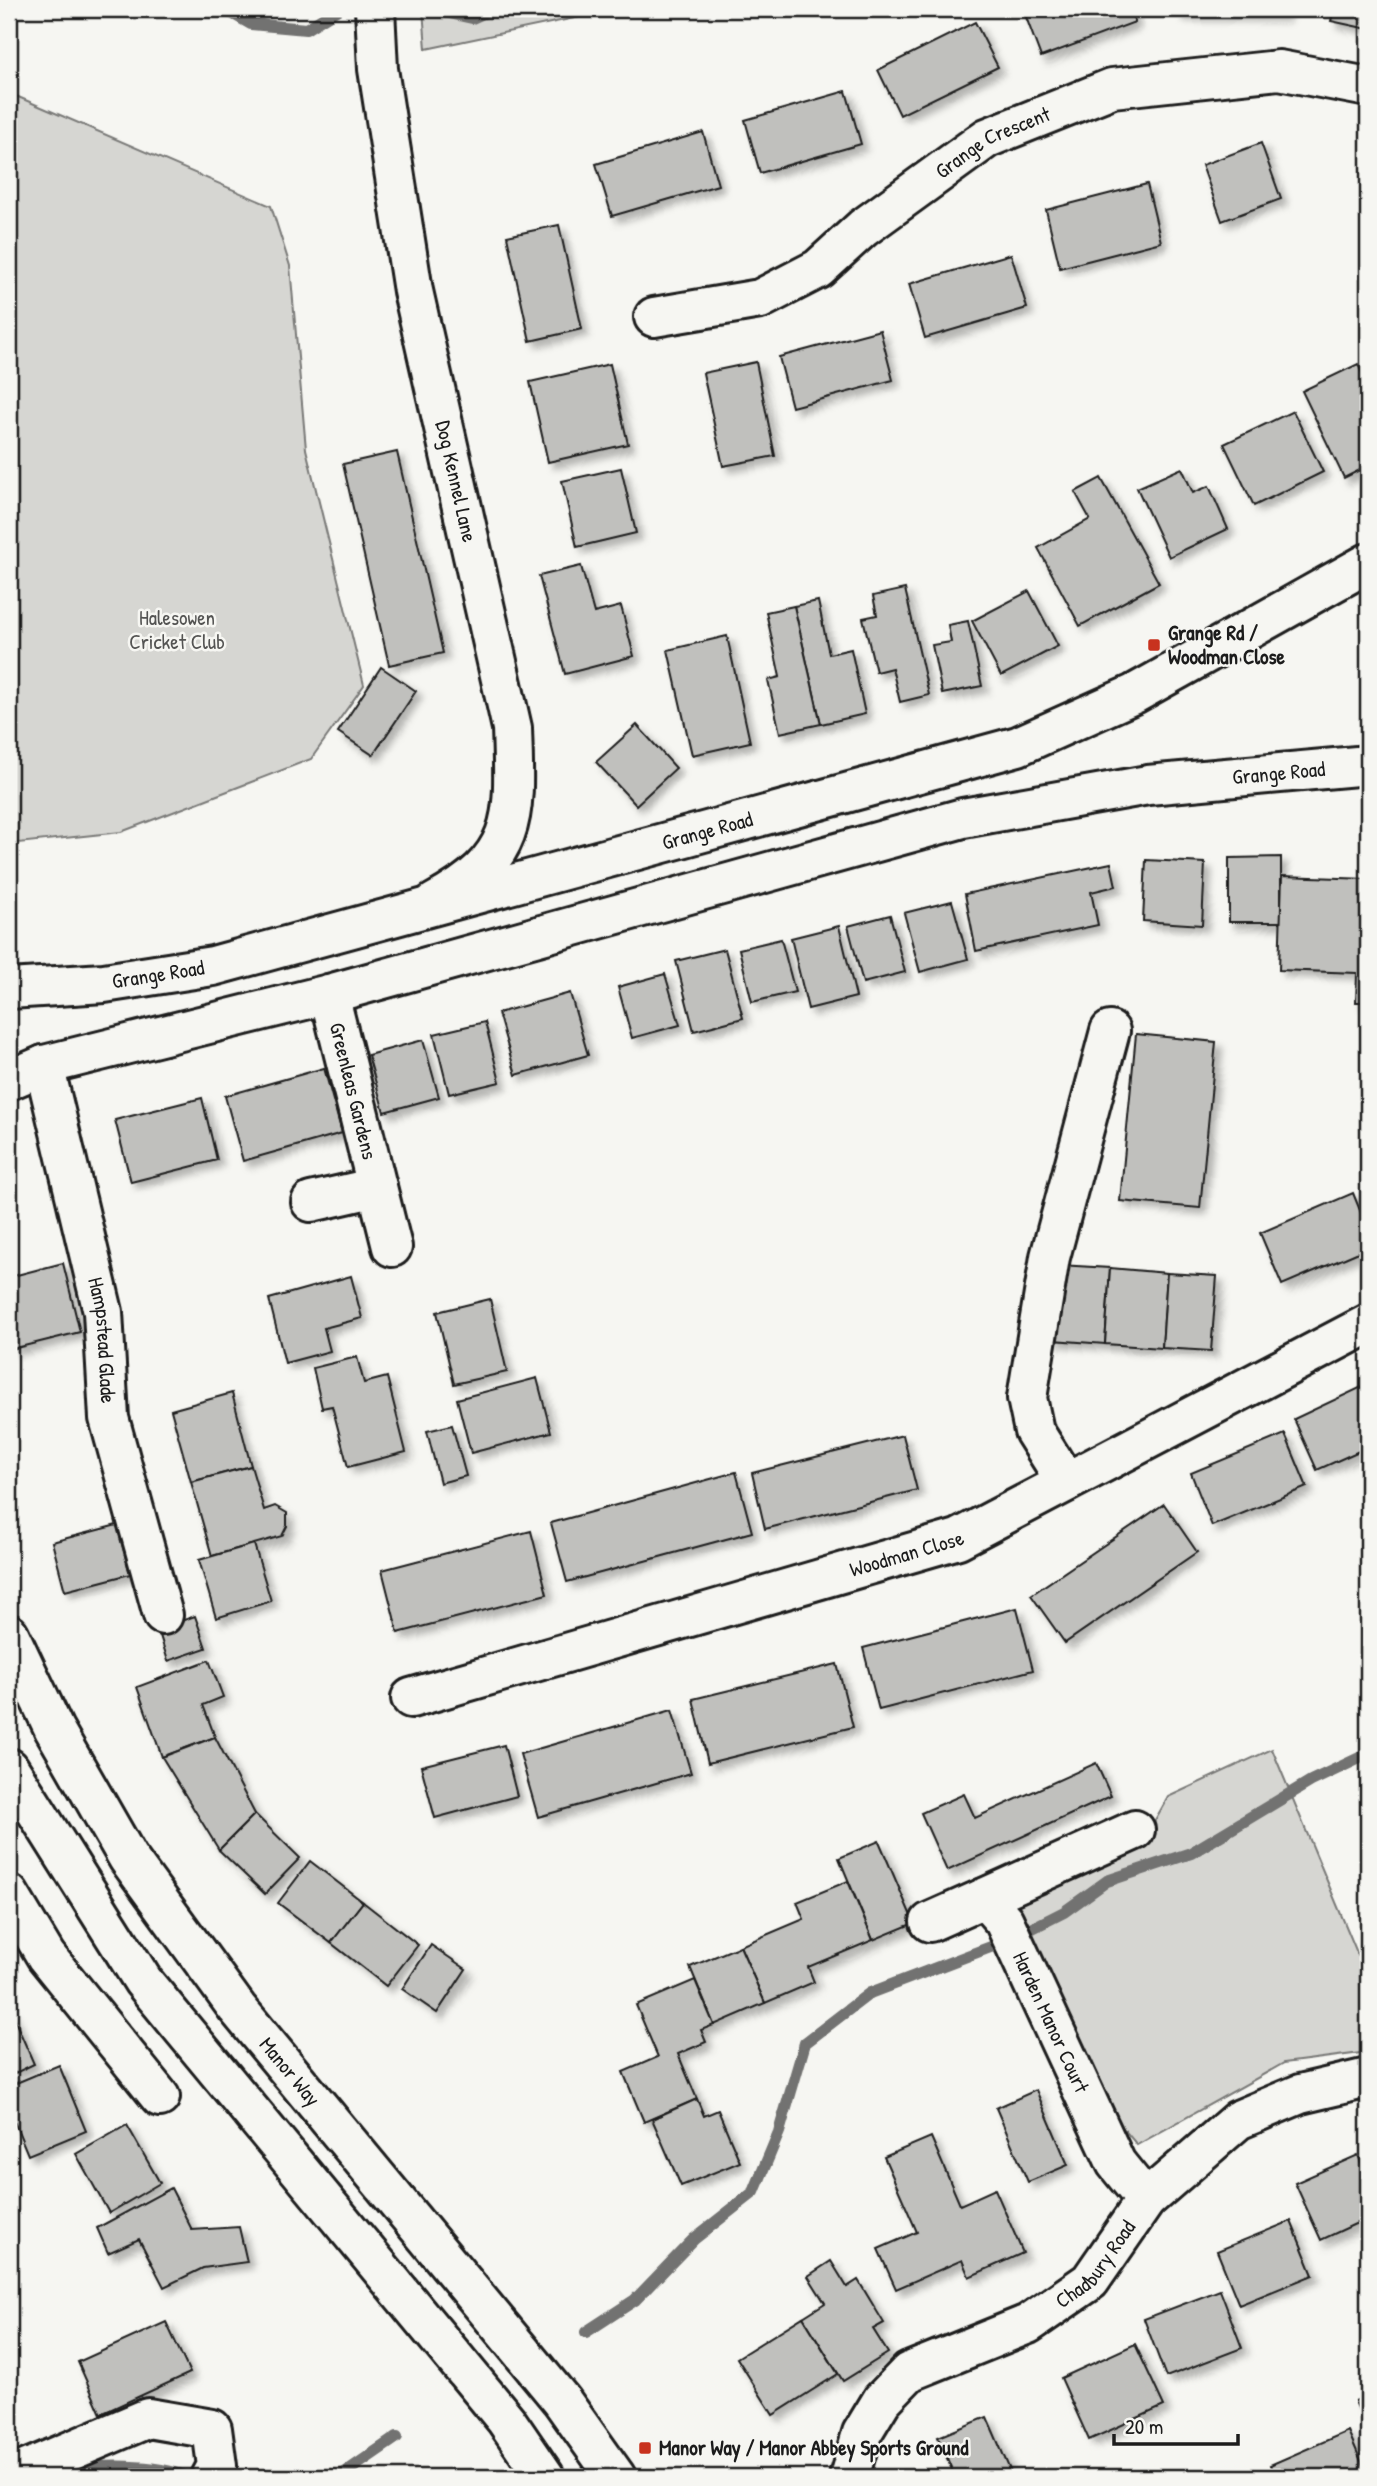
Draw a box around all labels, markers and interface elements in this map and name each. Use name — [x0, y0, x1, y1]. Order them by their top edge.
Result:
street label: Grange Crescent — [929, 99, 1055, 185]
street label: Dog Kennel Lane — [429, 418, 484, 545]
park label: Halesowen Cricket Club — [129, 603, 225, 656]
place label: Grange Rd / Woodman Close — [1168, 618, 1286, 671]
marker: Grange Rd / Woodman Close — [1146, 637, 1162, 653]
street label: Grange Road — [1231, 754, 1326, 791]
street label: Grange Road — [659, 804, 756, 857]
street label: Grange Road — [110, 953, 206, 996]
street label: Greenleas Gardens — [323, 1019, 385, 1162]
street label: Hampstead Glade — [81, 1274, 123, 1404]
street label: Woodman Close — [846, 1523, 969, 1584]
street label: Harden Manor Court — [1006, 1947, 1097, 2098]
street label: Manor Way — [253, 2031, 327, 2112]
street label: Chadbury Road — [1049, 2214, 1142, 2315]
scale bar — [1114, 2402, 1239, 2446]
text: 20 m — [1125, 2412, 1163, 2441]
place label: Manor Way / Manor Abbey Sports Ground — [659, 2433, 969, 2463]
marker: Manor Way / Manor Abbey Sports Ground — [637, 2440, 653, 2456]

